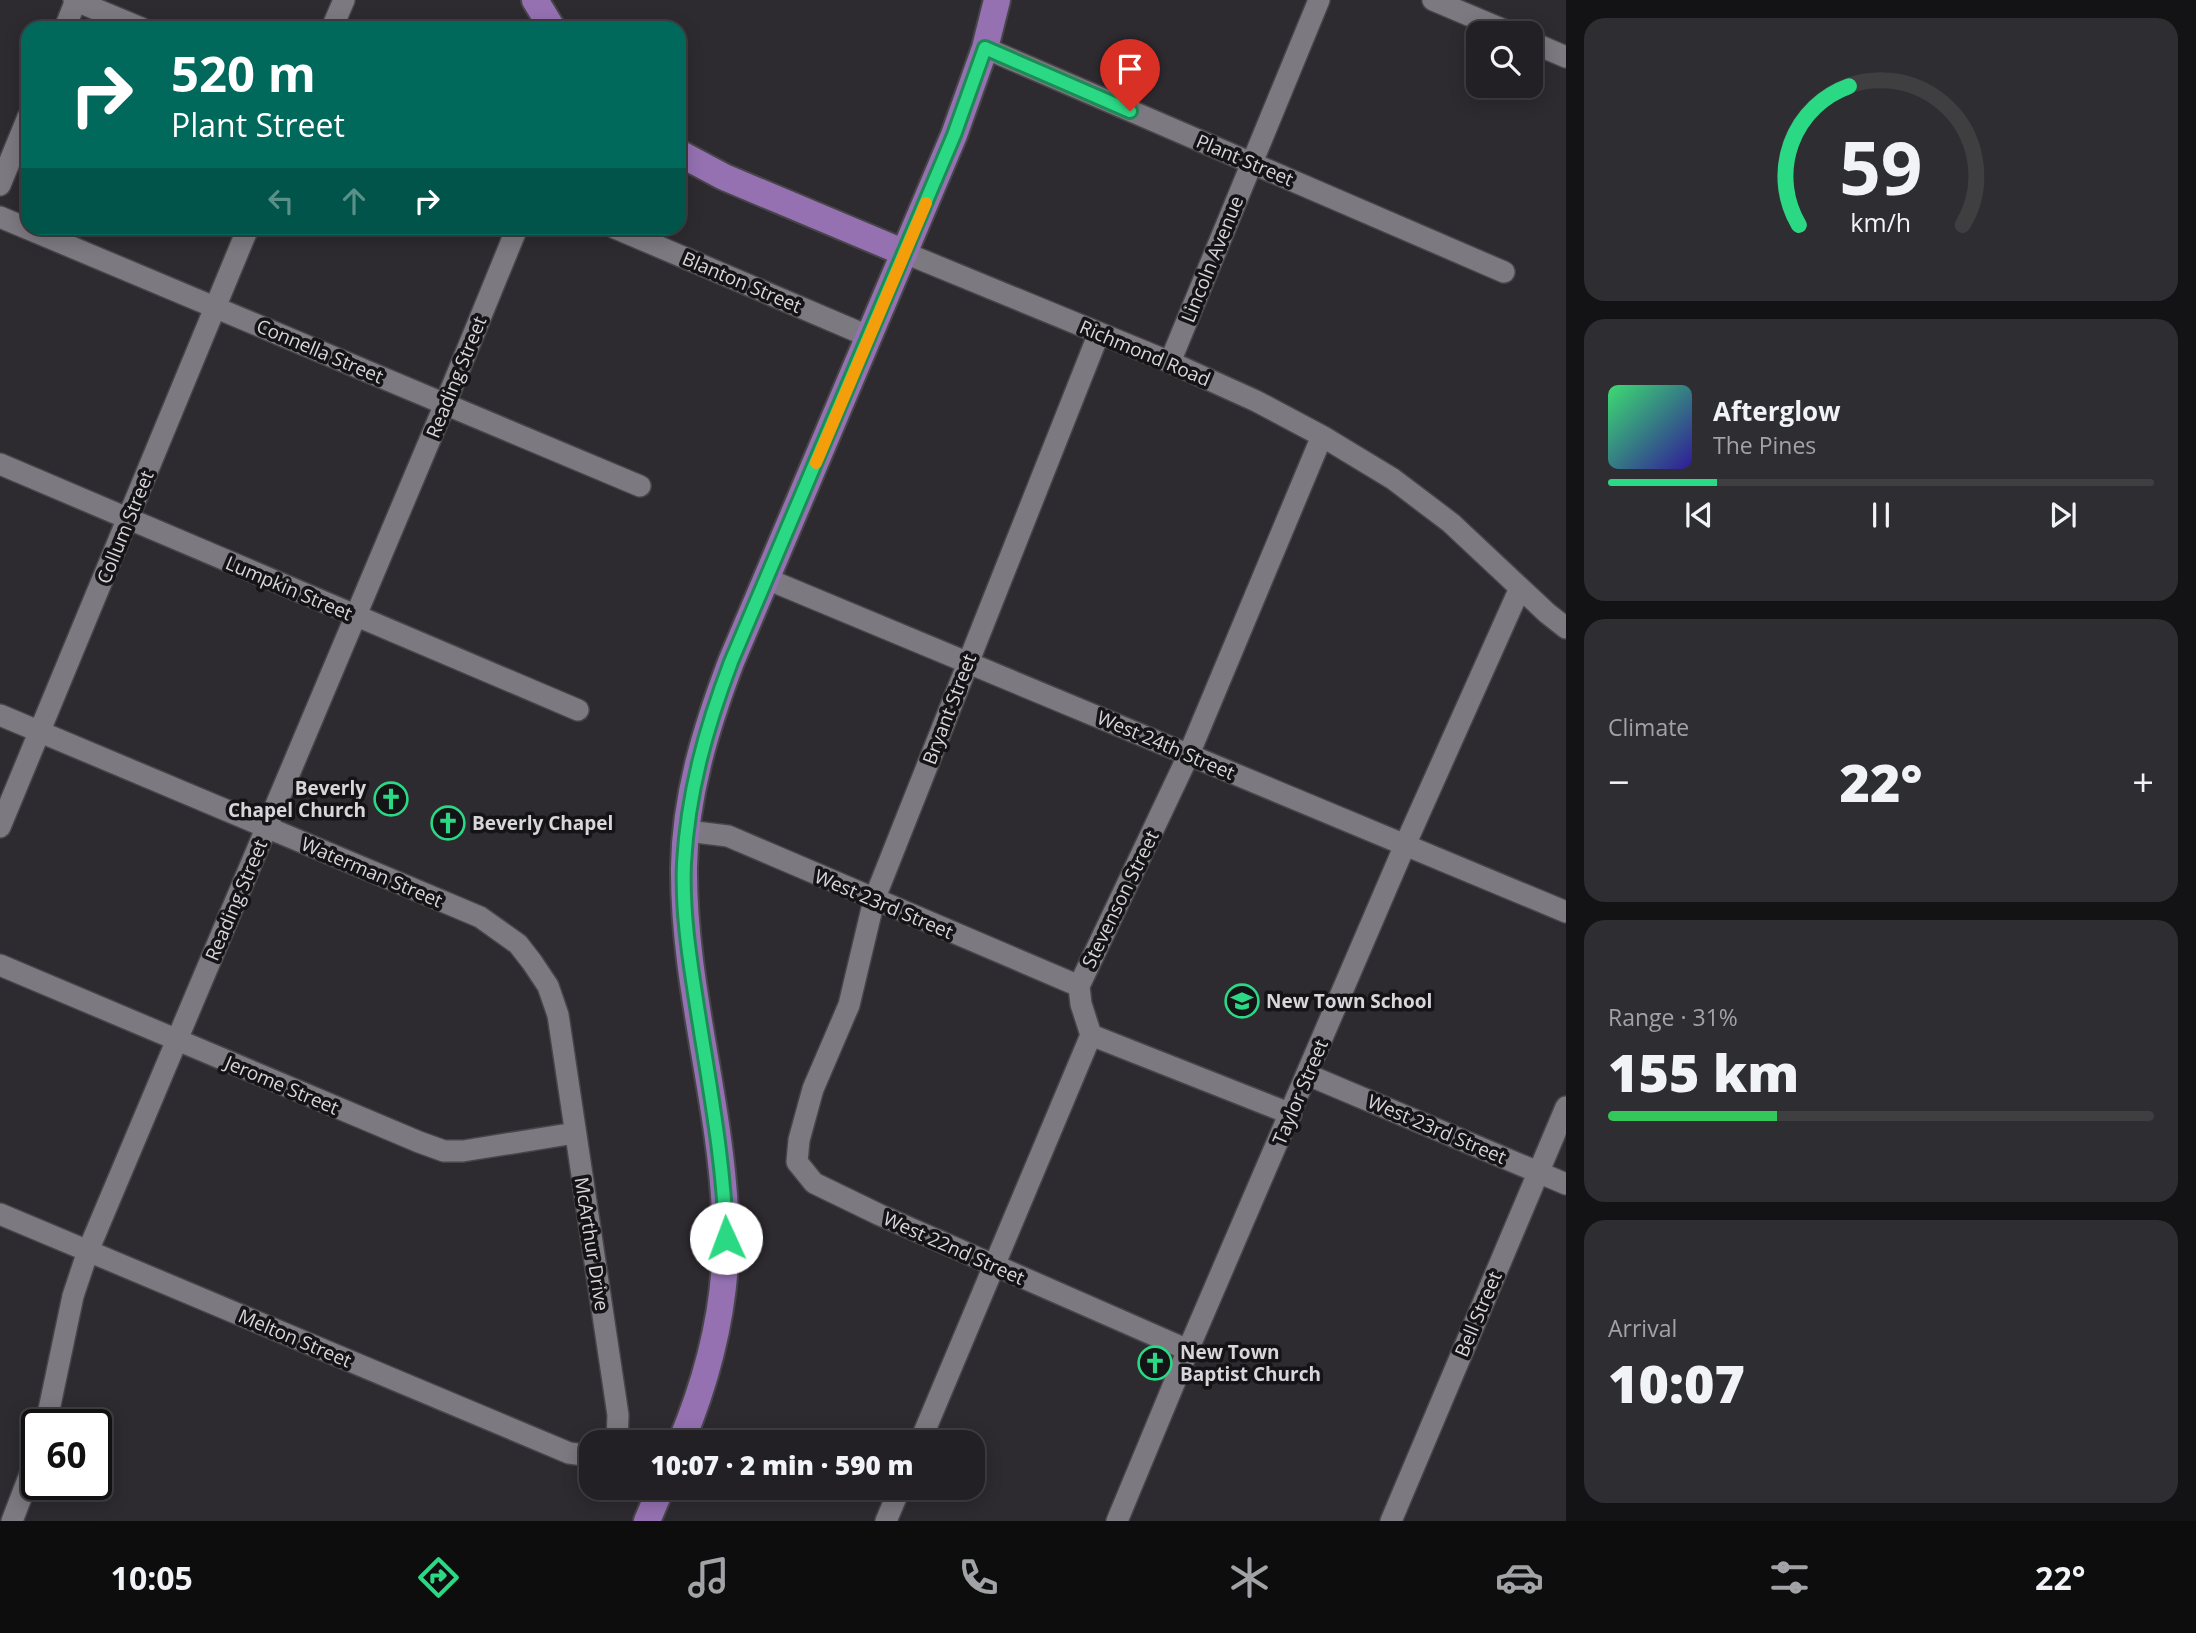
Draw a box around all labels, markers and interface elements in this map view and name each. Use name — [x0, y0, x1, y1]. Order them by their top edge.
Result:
map controls — [1466, 21, 1543, 98]
button: search — [1466, 21, 1543, 98]
pin — [1100, 39, 1160, 111]
text: 520 m — [171, 40, 316, 106]
icon: right — [56, 49, 147, 140]
icon: arrive — [1111, 50, 1149, 88]
text: Plant Street — [171, 103, 345, 146]
text: 59 — [1839, 118, 1923, 217]
street label: Plant Street — [1192, 128, 1298, 192]
icon: left — [262, 182, 300, 220]
icon: ahead — [335, 182, 373, 220]
icon: right — [408, 182, 446, 220]
street label: Lincoln Avenue — [1175, 192, 1249, 326]
text: km/h — [1851, 205, 1911, 239]
street label: Blanton Street — [678, 245, 806, 319]
street label: Reading Street — [420, 312, 492, 442]
street label: Connella Street — [253, 313, 388, 390]
street label: Richmond Road — [1076, 314, 1214, 392]
text: Afterglow — [1713, 393, 1840, 429]
text: The Pines — [1713, 429, 1816, 461]
street label: Collum Street — [90, 466, 160, 588]
icon: previous — [1680, 496, 1718, 534]
icon: pause — [1862, 496, 1900, 534]
icon: next — [2044, 496, 2082, 534]
street label: Lumpkin Street — [222, 550, 357, 626]
street label: Bryant Street — [916, 650, 982, 768]
street label: West 24th Street — [1093, 704, 1239, 786]
text: Climate — [1608, 711, 1689, 743]
text: 22° — [1840, 746, 1922, 817]
text: − — [1608, 755, 1630, 807]
text: + — [2132, 755, 2154, 807]
place label: Beverly Chapel Church — [228, 775, 366, 823]
church icon: Beverly Chapel Church — [372, 780, 410, 818]
church icon: Beverly Chapel — [429, 804, 467, 842]
place label: Beverly Chapel — [472, 810, 613, 836]
street label: Stevenson Street — [1075, 826, 1165, 972]
street label: Waterman Street — [297, 831, 447, 914]
street label: Reading Street — [199, 835, 273, 965]
street label: West 23rd Street — [811, 863, 957, 945]
school or university icon: New Town School — [1223, 982, 1261, 1020]
place label: New Town School — [1266, 988, 1432, 1014]
text: Range · 31% — [1608, 1001, 1738, 1033]
street label: Taylor Street — [1266, 1035, 1334, 1149]
text: 155 km — [1608, 1036, 1799, 1107]
street label: Jerome Street — [219, 1049, 343, 1121]
street label: West 23rd Street — [1364, 1088, 1510, 1170]
street label: McArthur Drive — [569, 1175, 615, 1313]
position arrow — [689, 1201, 763, 1275]
street label: West 22nd Street — [879, 1205, 1029, 1291]
street label: Bell Street — [1448, 1267, 1508, 1361]
street label: Melton Street — [234, 1303, 356, 1374]
text: Arrival — [1608, 1312, 1677, 1344]
place label: New Town Baptist Church — [1180, 1339, 1321, 1387]
church icon: New Town Baptist Church — [1136, 1344, 1174, 1382]
text: 10:07 — [1608, 1347, 1745, 1418]
speed limit sign: 60 — [21, 1409, 112, 1500]
text: 10:07 · 2 min · 590 m — [651, 1447, 913, 1483]
icon: directions — [414, 1553, 463, 1602]
icon: music — [684, 1553, 733, 1602]
icon: phone — [954, 1553, 1003, 1602]
icon: climate — [1225, 1553, 1274, 1602]
icon: car — [1495, 1553, 1544, 1602]
icon: filters — [1765, 1553, 1814, 1602]
text: 10:05 — [111, 1556, 193, 1599]
text: 22° — [2035, 1556, 2085, 1599]

